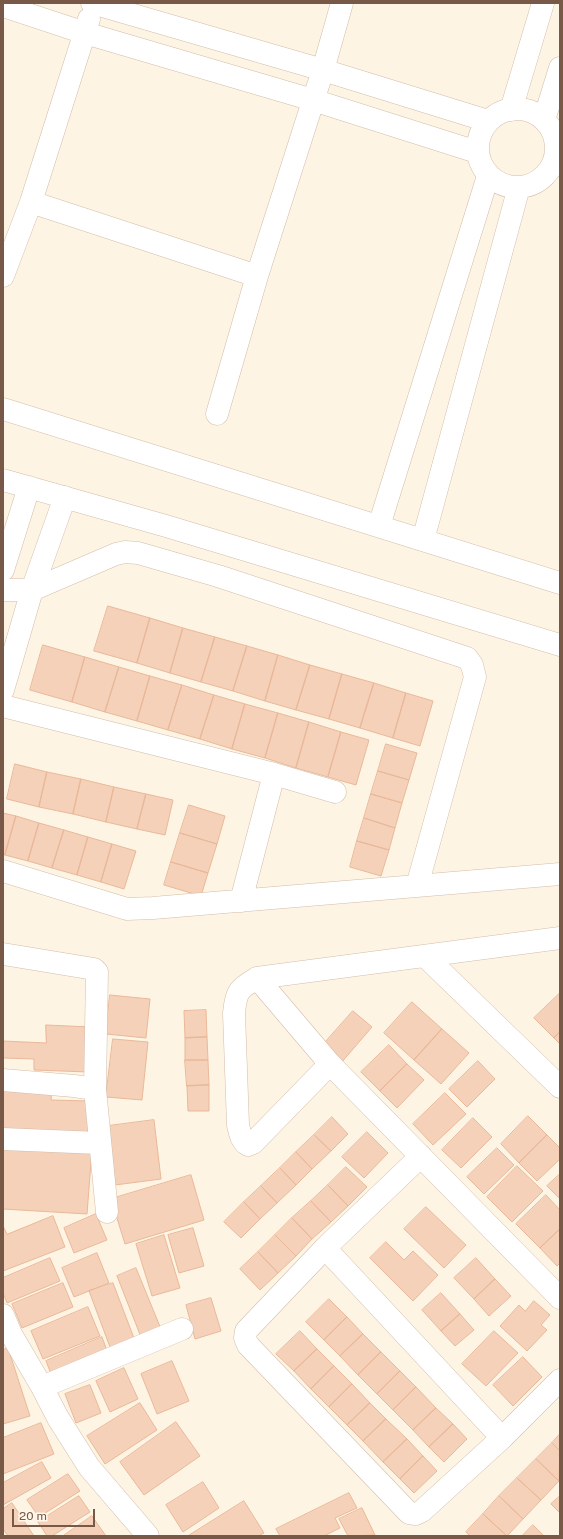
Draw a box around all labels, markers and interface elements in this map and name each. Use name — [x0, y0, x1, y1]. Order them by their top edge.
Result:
scale bar — [14, 1501, 97, 1527]
text: 20 m — [19, 1509, 47, 1523]

